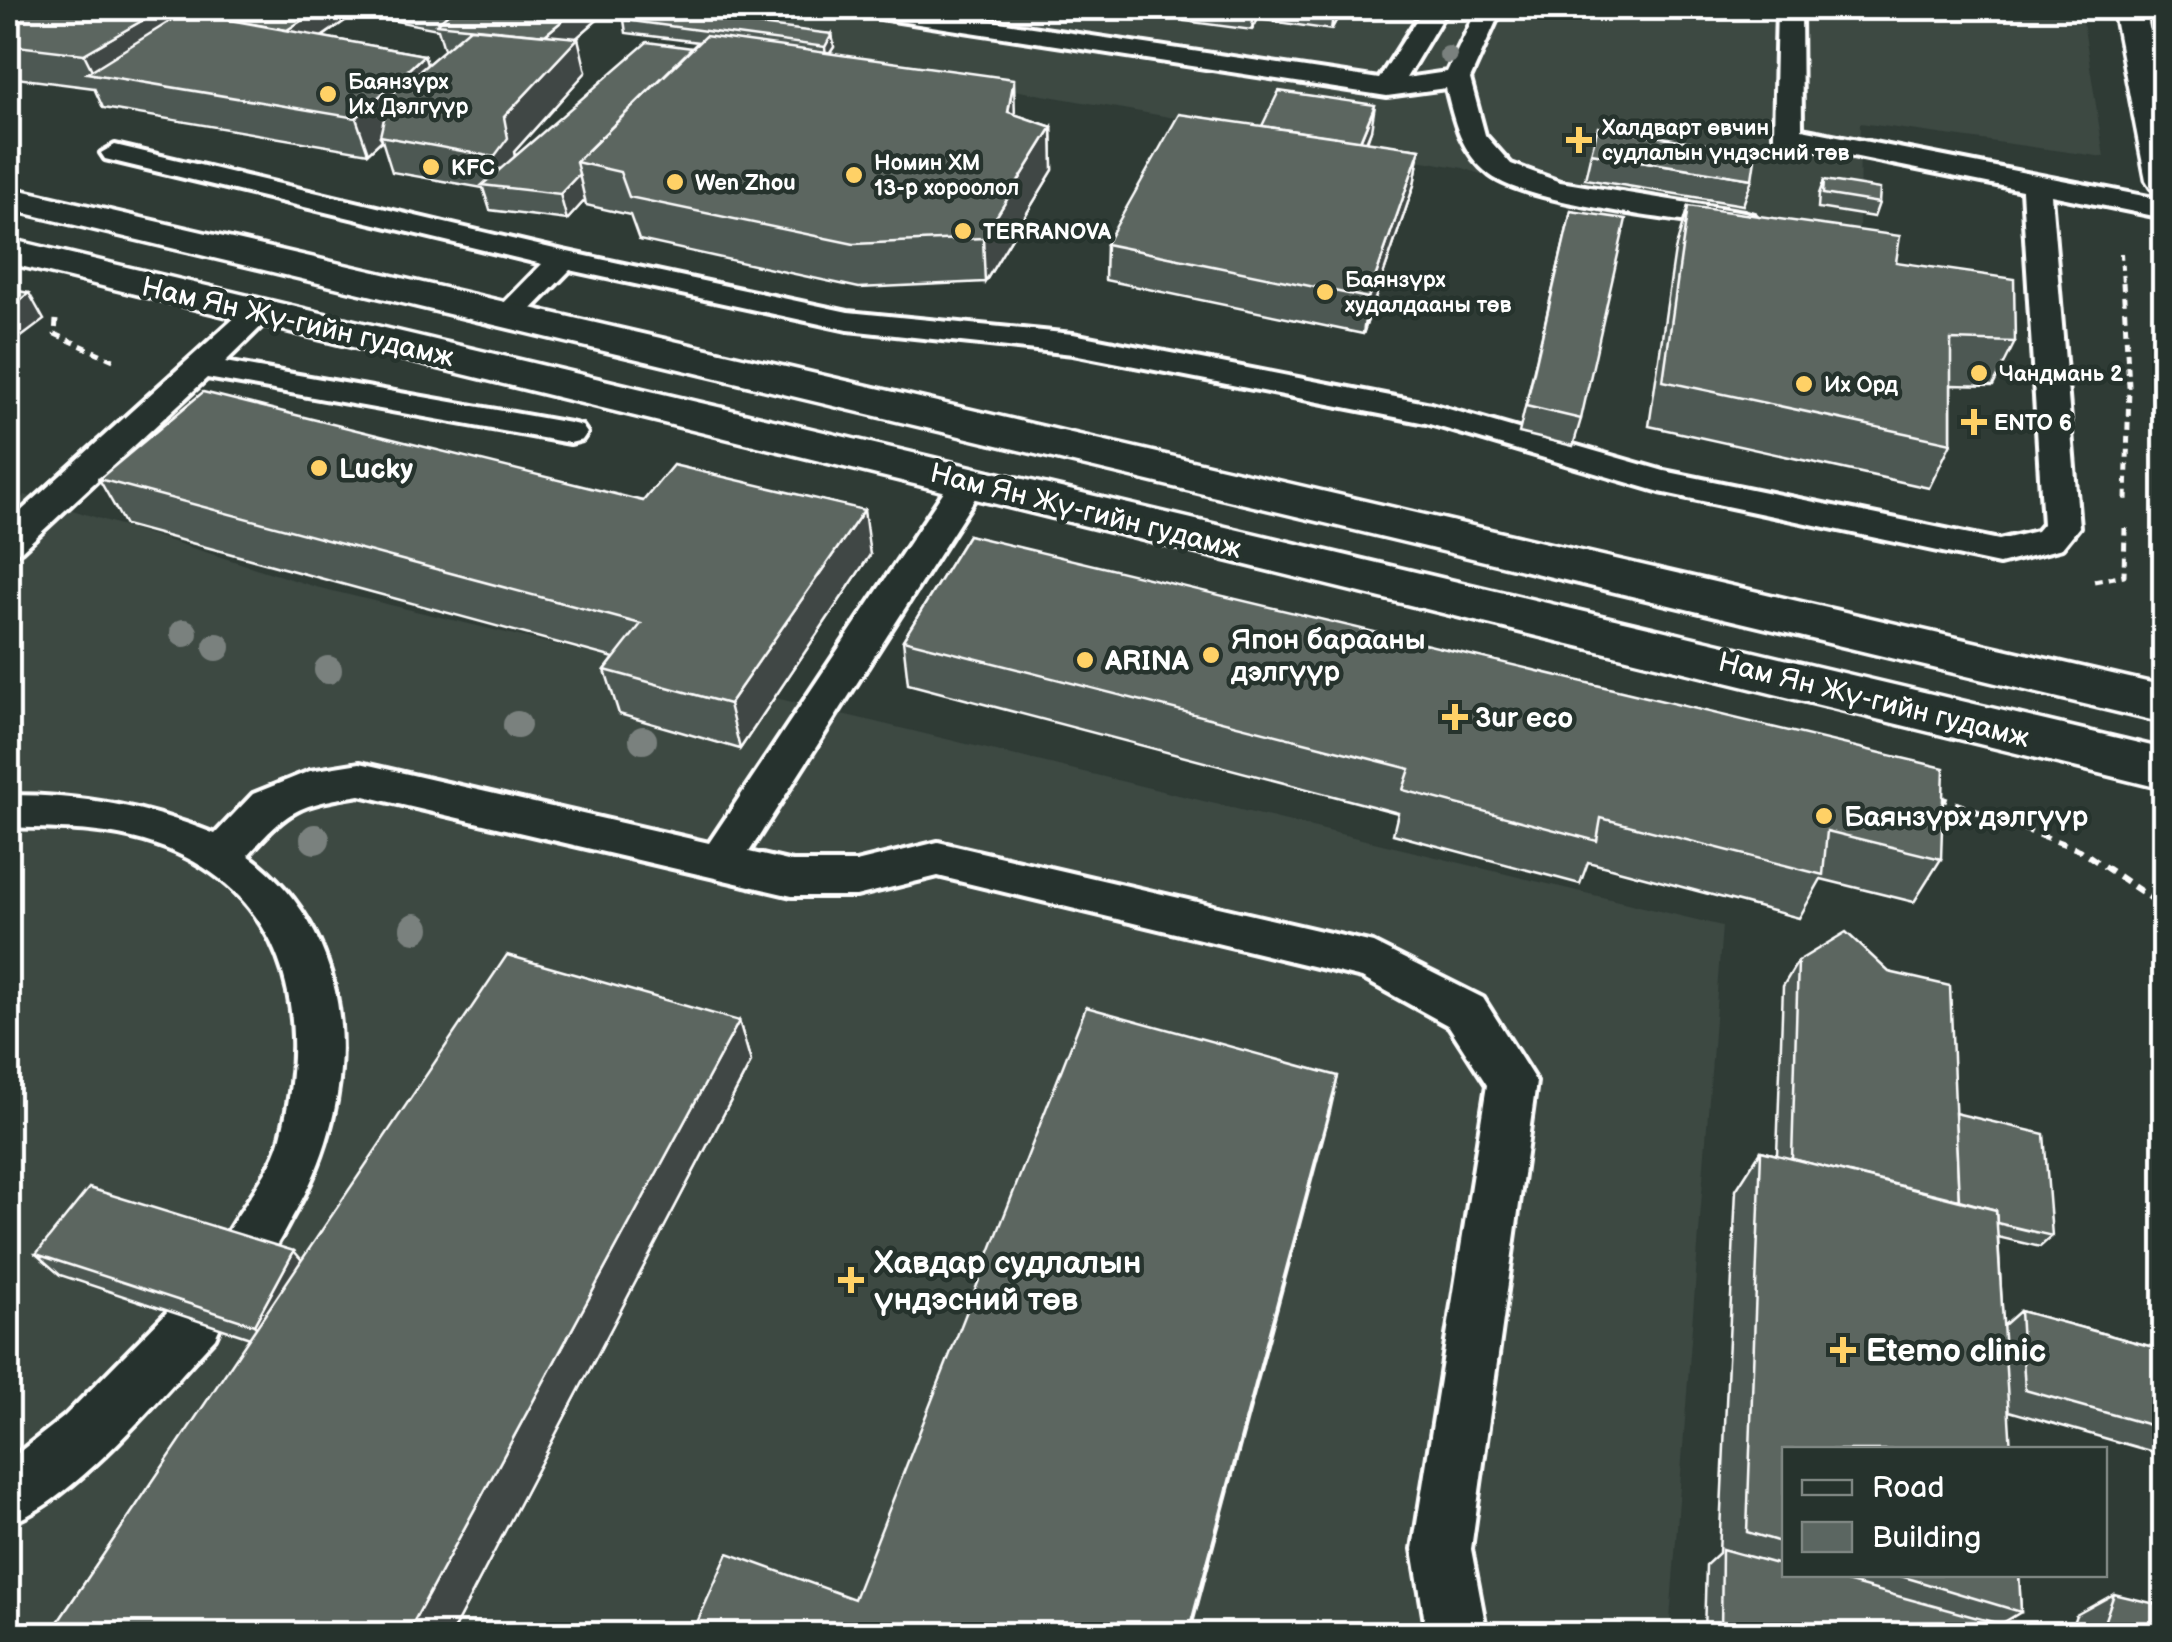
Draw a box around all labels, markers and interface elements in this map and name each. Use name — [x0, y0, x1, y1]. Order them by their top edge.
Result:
place label: Баянзүрх Их Дэлгүүр — [348, 69, 468, 121]
marker: Баянзүрх Их Дэлгүүр — [317, 83, 339, 105]
place label: Халдварт өвчин судлалын үндэсний төв — [1601, 115, 1850, 167]
marker: Халдварт өвчин судлалын үндэсний төв — [1566, 127, 1592, 153]
place label: Номин ХМ 13-р хороолол — [874, 150, 1019, 202]
place label: KFC — [451, 155, 495, 182]
marker: KFC — [420, 156, 442, 178]
marker: Номин ХМ 13-р хороолол — [843, 164, 865, 186]
place label: Wen Zhou — [695, 170, 796, 197]
marker: Wen Zhou — [664, 171, 686, 193]
place label: TERRANOVA — [983, 219, 1112, 246]
marker: TERRANOVA — [952, 220, 974, 242]
place label: Баянзүрх худалдааны төв — [1345, 267, 1512, 319]
street label: Нам Ян Жү-гийн гудамж — [138, 270, 457, 375]
marker: Баянзүрх худалдааны төв — [1314, 281, 1336, 303]
place label: Чандмань 2 — [1999, 361, 2123, 388]
marker: Чандмань 2 — [1968, 362, 1990, 384]
place label: Их Орд — [1824, 372, 1899, 399]
marker: Их Орд — [1793, 373, 1815, 395]
place label: ENTO 6 — [1994, 410, 2072, 437]
marker: ENTO 6 — [1963, 411, 1985, 433]
place label: Lucky — [339, 453, 413, 486]
marker: Lucky — [308, 457, 330, 479]
street label: Нам Ян Жү-гийн гудамж — [927, 457, 1245, 566]
place label: Япон барааны дэлгүүр — [1230, 624, 1425, 689]
marker: Япон барааны дэлгүүр — [1200, 644, 1222, 666]
place label: ARINA — [1104, 645, 1190, 678]
street label: Нам Ян Жү-гийн гудамж — [1715, 646, 2033, 755]
marker: ARINA — [1074, 649, 1096, 671]
place label: 3ur eco — [1475, 702, 1573, 735]
marker: 3ur eco — [1444, 706, 1466, 728]
place label: Баянзүрх дэлгүүр — [1844, 801, 2089, 834]
marker: Баянзүрх дэлгүүр — [1813, 805, 1835, 827]
place label: Хавдар судлалын үндэсний төв — [873, 1244, 1141, 1320]
marker: Хавдар судлалын үндэсний төв — [838, 1267, 864, 1293]
place label: Etemo clinic — [1866, 1332, 2046, 1371]
marker: Etemo clinic — [1830, 1337, 1856, 1363]
legend — [1782, 1447, 2107, 1577]
text: Road — [1872, 1470, 1945, 1506]
text: Building — [1872, 1520, 1981, 1556]

